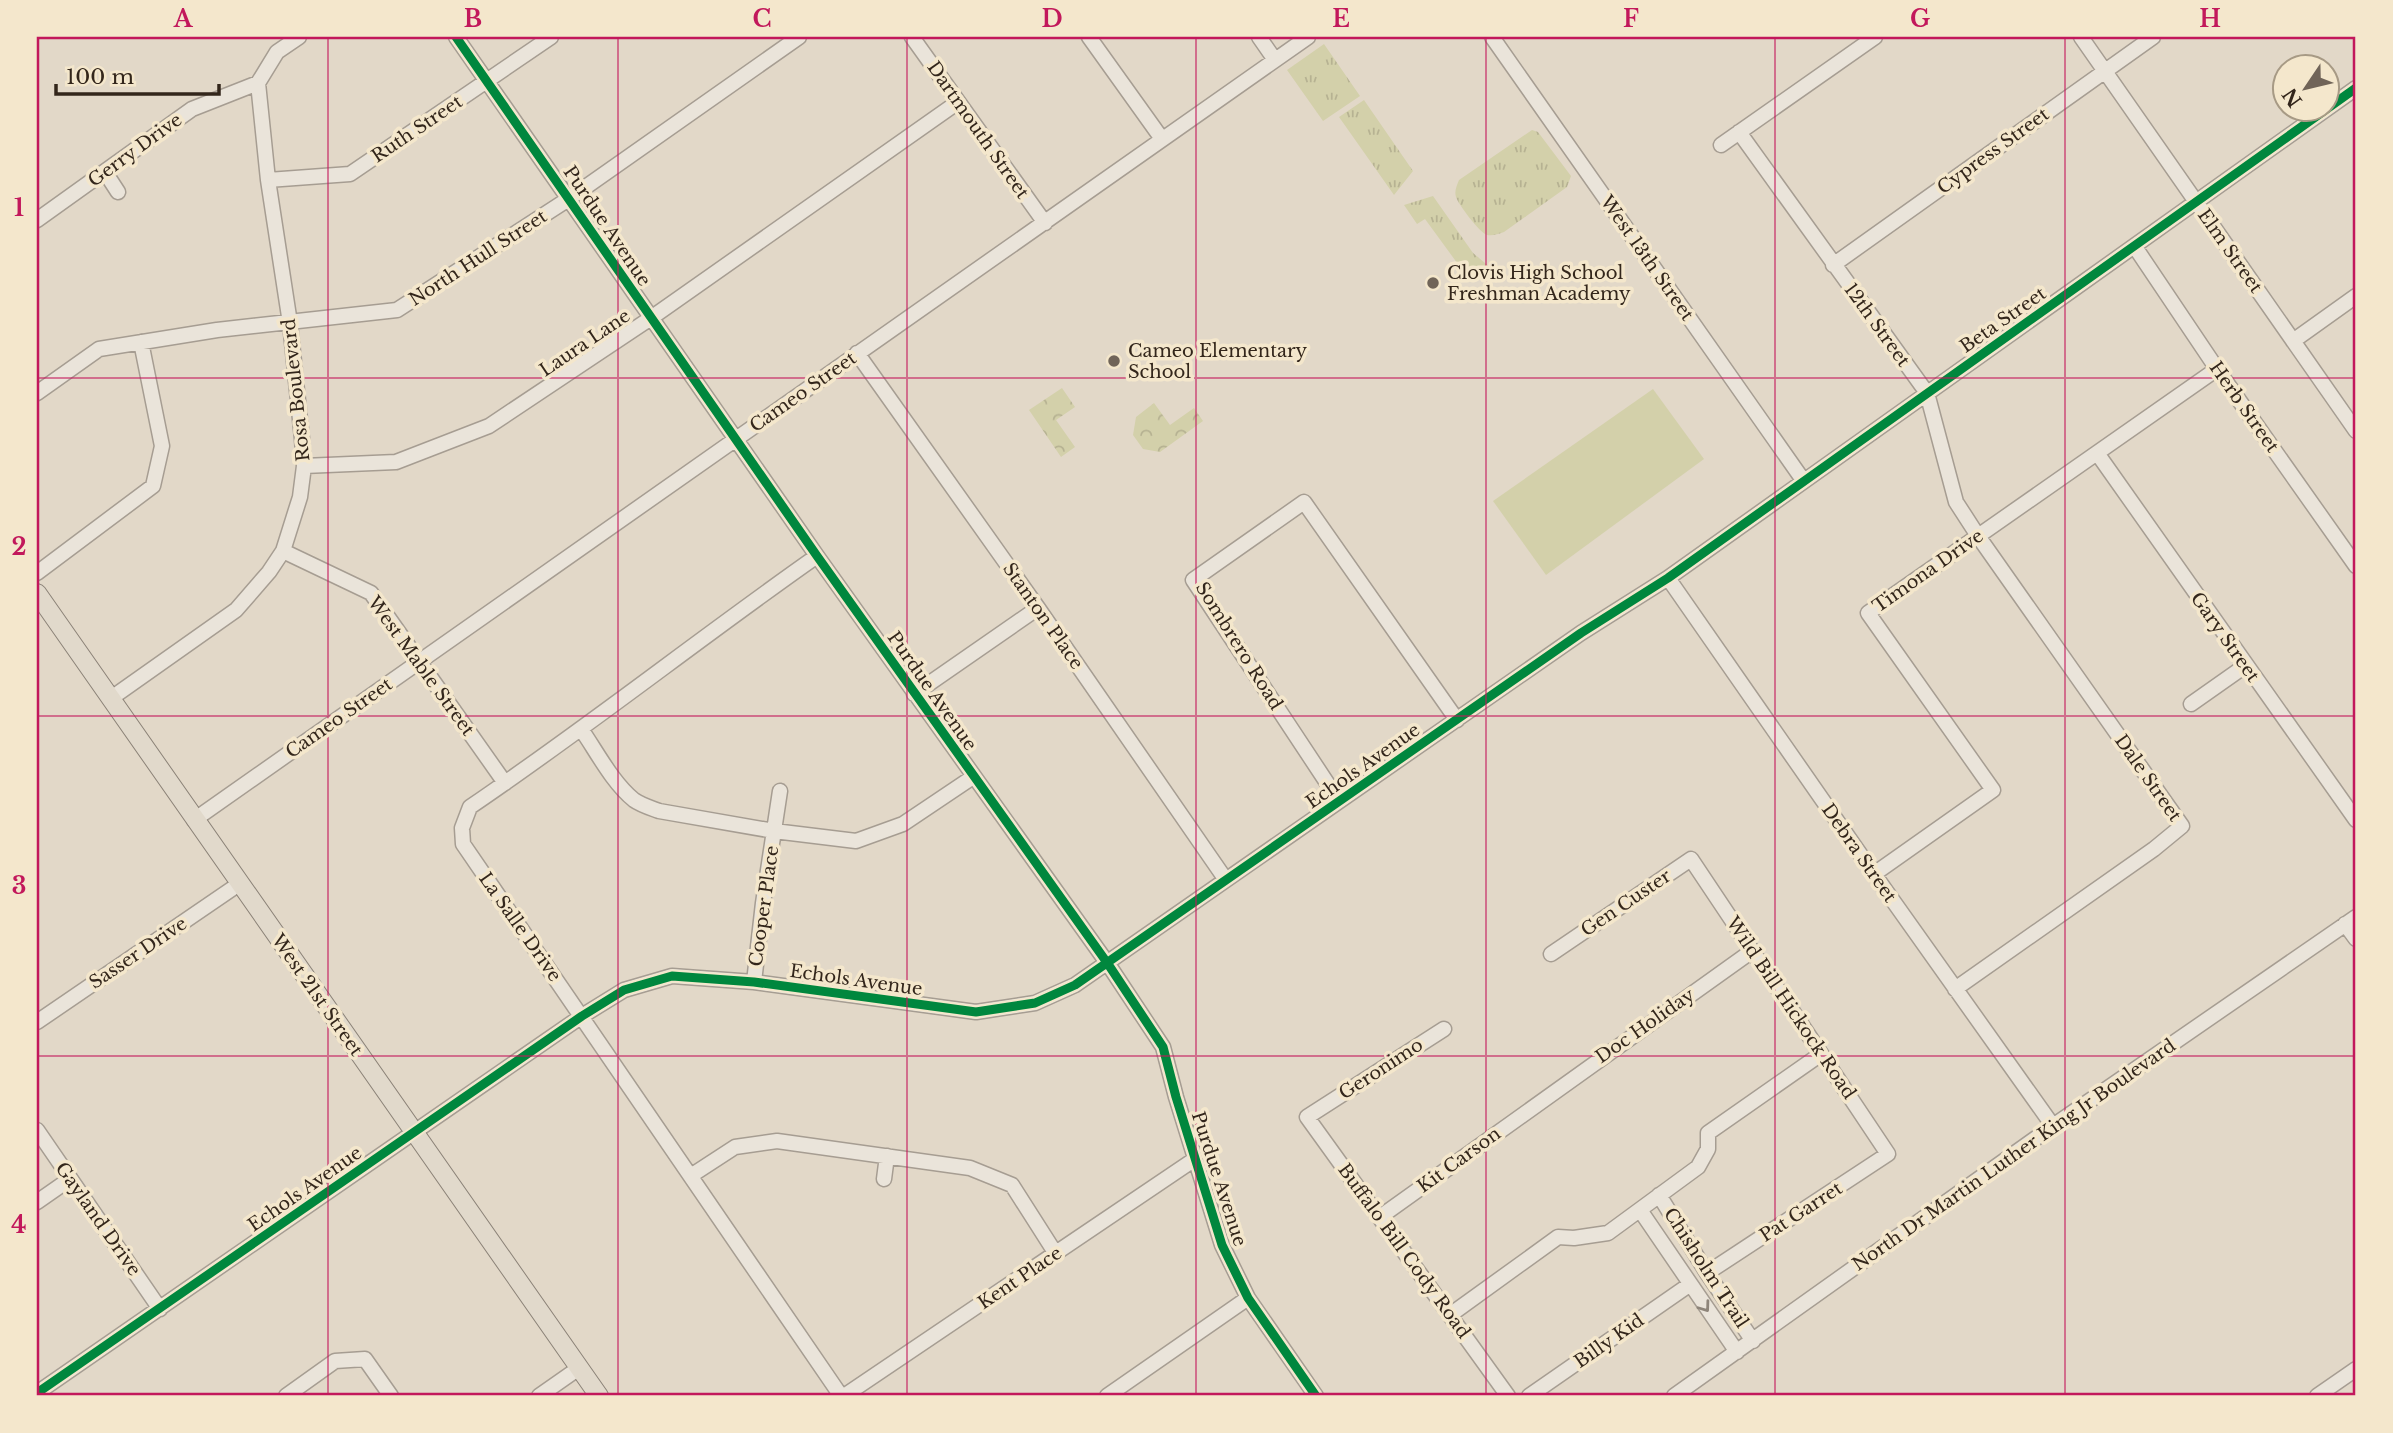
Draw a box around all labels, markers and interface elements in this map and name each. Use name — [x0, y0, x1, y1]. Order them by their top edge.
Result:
text: A — [173, 5, 194, 33]
text: B — [464, 5, 482, 33]
text: C — [753, 5, 771, 33]
text: D — [1041, 5, 1063, 33]
text: E — [1332, 5, 1350, 33]
text: F — [1623, 5, 1639, 33]
text: G — [1910, 5, 1930, 33]
text: H — [2199, 5, 2221, 33]
scale bar — [56, 52, 219, 96]
north arrow — [2270, 52, 2340, 122]
street label: Dartmouth Street — [922, 57, 1034, 203]
text: 100 m — [66, 64, 134, 90]
text: N — [2278, 83, 2307, 111]
street label: Ruth Street — [367, 90, 467, 167]
street label: Cypress Street — [1933, 103, 2053, 199]
street label: Gerry Drive — [84, 109, 186, 191]
street label: Purdue Avenue — [559, 162, 655, 290]
street label: West 13th Street — [1595, 190, 1699, 325]
text: 1 — [14, 194, 24, 222]
street label: North Hull Street — [405, 205, 551, 311]
street label: Elm Street — [2193, 205, 2267, 297]
place label: Clovis High School Freshman Academy — [1447, 262, 1631, 305]
marker: Clovis High School Freshman Academy — [1425, 275, 1441, 291]
street label: 12th Street — [1839, 279, 1915, 371]
street label: Beta Street — [1956, 282, 2050, 358]
street label: Laura Lane — [536, 305, 634, 381]
street label: Rosa Boulevard — [278, 317, 314, 463]
place label: Cameo Elementary School — [1128, 340, 1308, 383]
street label: Cameo Street — [745, 347, 861, 437]
marker: Cameo Elementary School — [1106, 353, 1122, 369]
street label: Herb Street — [2205, 357, 2284, 457]
street label: Timona Drive — [1868, 525, 1988, 617]
text: 2 — [12, 533, 26, 561]
street label: Stanton Place — [998, 558, 1088, 674]
street label: Sombrero Road — [1191, 578, 1287, 714]
street label: Gary Street — [2186, 588, 2264, 686]
street label: West Mable Street — [362, 591, 479, 740]
street label: Purdue Avenue — [883, 627, 981, 755]
street label: Cameo Street — [281, 673, 397, 763]
street label: Echols Avenue — [1302, 719, 1424, 813]
street label: Dale Street — [2110, 730, 2186, 826]
street label: Debra Street — [1817, 799, 1901, 907]
street label: Cooper Place — [745, 844, 783, 968]
street label: Gen Custer — [1577, 865, 1676, 941]
street label: La Salle Drive — [474, 868, 566, 986]
text: 3 — [12, 872, 26, 900]
street label: Sasser Drive — [85, 912, 191, 994]
street label: Wild Bill Hickock Road — [1721, 912, 1860, 1103]
street label: West 21st Street — [266, 929, 367, 1060]
street label: Echols Avenue — [788, 960, 924, 1000]
street label: Doc Holiday — [1591, 984, 1699, 1068]
street label: Geronimo — [1335, 1034, 1427, 1104]
street label: North Dr Martin Luther King Jr Boulevard — [1848, 1034, 2180, 1276]
street label: Purdue Avenue — [1187, 1109, 1251, 1249]
street label: Kit Carson — [1413, 1122, 1505, 1198]
street label: Echols Avenue — [244, 1142, 366, 1236]
street label: Gayland Drive — [51, 1158, 145, 1280]
street label: Buffalo Bill Cody Road — [1333, 1159, 1475, 1343]
street label: Pat Garret — [1756, 1177, 1846, 1247]
street label: Chisholm Trail — [1659, 1204, 1753, 1332]
text: 4 — [11, 1211, 27, 1239]
street label: Kent Place — [974, 1242, 1066, 1314]
one-way arrow — [1697, 1299, 1709, 1312]
street label: Billy Kid — [1570, 1309, 1648, 1373]

